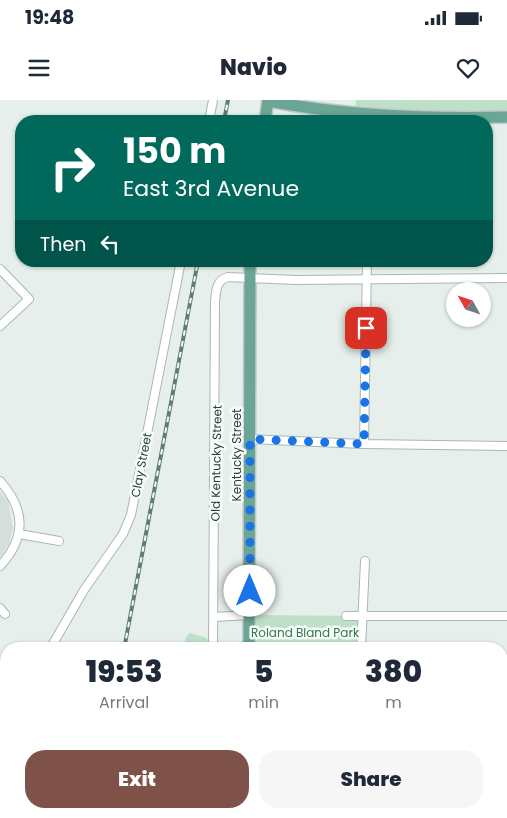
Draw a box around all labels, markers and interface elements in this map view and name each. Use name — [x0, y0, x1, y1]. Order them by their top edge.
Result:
text: 19:48 — [25, 4, 74, 31]
text: Navio — [220, 52, 287, 83]
icon: menu — [25, 54, 53, 82]
icon: heart — [454, 54, 482, 82]
text: 150 m — [123, 126, 226, 175]
icon: right — [40, 135, 105, 200]
text: East 3rd Avenue — [123, 173, 299, 204]
icon: left — [96, 230, 124, 258]
text: Then — [40, 231, 86, 258]
north arrow — [446, 282, 491, 328]
map controls — [446, 282, 491, 327]
pin — [345, 307, 387, 349]
icon: arrive — [352, 314, 380, 342]
street label: Old Kentucky Street — [206, 405, 226, 521]
street label: Kentucky Street — [228, 409, 245, 501]
street label: Clay Street — [126, 431, 156, 499]
position arrow — [223, 564, 275, 616]
park label: Roland Bland Park — [251, 624, 360, 641]
text: 19:53 — [86, 650, 163, 693]
text: 5 — [254, 650, 273, 693]
text: 380 — [365, 650, 422, 693]
text: Arrival — [99, 691, 149, 714]
text: min — [248, 691, 279, 714]
text: m — [385, 691, 402, 714]
button: Exit — [25, 750, 249, 808]
button: Share — [259, 750, 483, 808]

